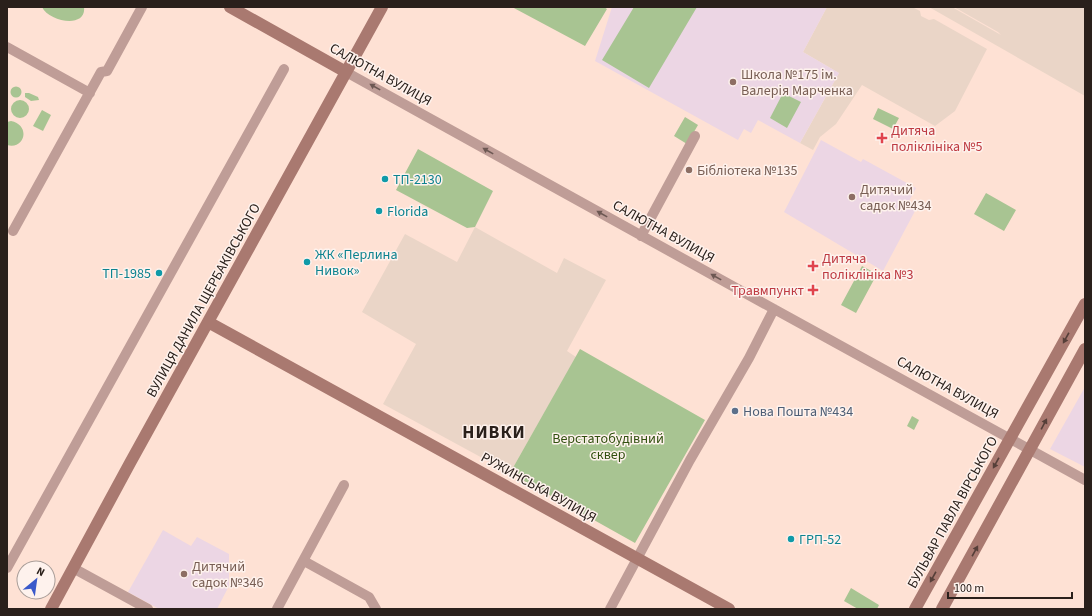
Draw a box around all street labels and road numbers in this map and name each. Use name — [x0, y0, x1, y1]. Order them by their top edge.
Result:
street label: САЛЮТНА ВУЛИЦЯ — [326, 39, 435, 111]
street label: САЛЮТНА ВУЛИЦЯ — [609, 196, 718, 268]
street label: ВУЛИЦЯ ДАНИЛА ЩЕРБАКІВСЬКОГО — [142, 200, 266, 401]
street label: САЛЮТНА ВУЛИЦЯ — [893, 352, 1002, 424]
street label: БУЛЬВАР ПАВЛА ВІРСЬКОГО — [903, 433, 1003, 592]
street label: РУЖИНСЬКА ВУЛИЦЯ — [477, 448, 600, 528]

